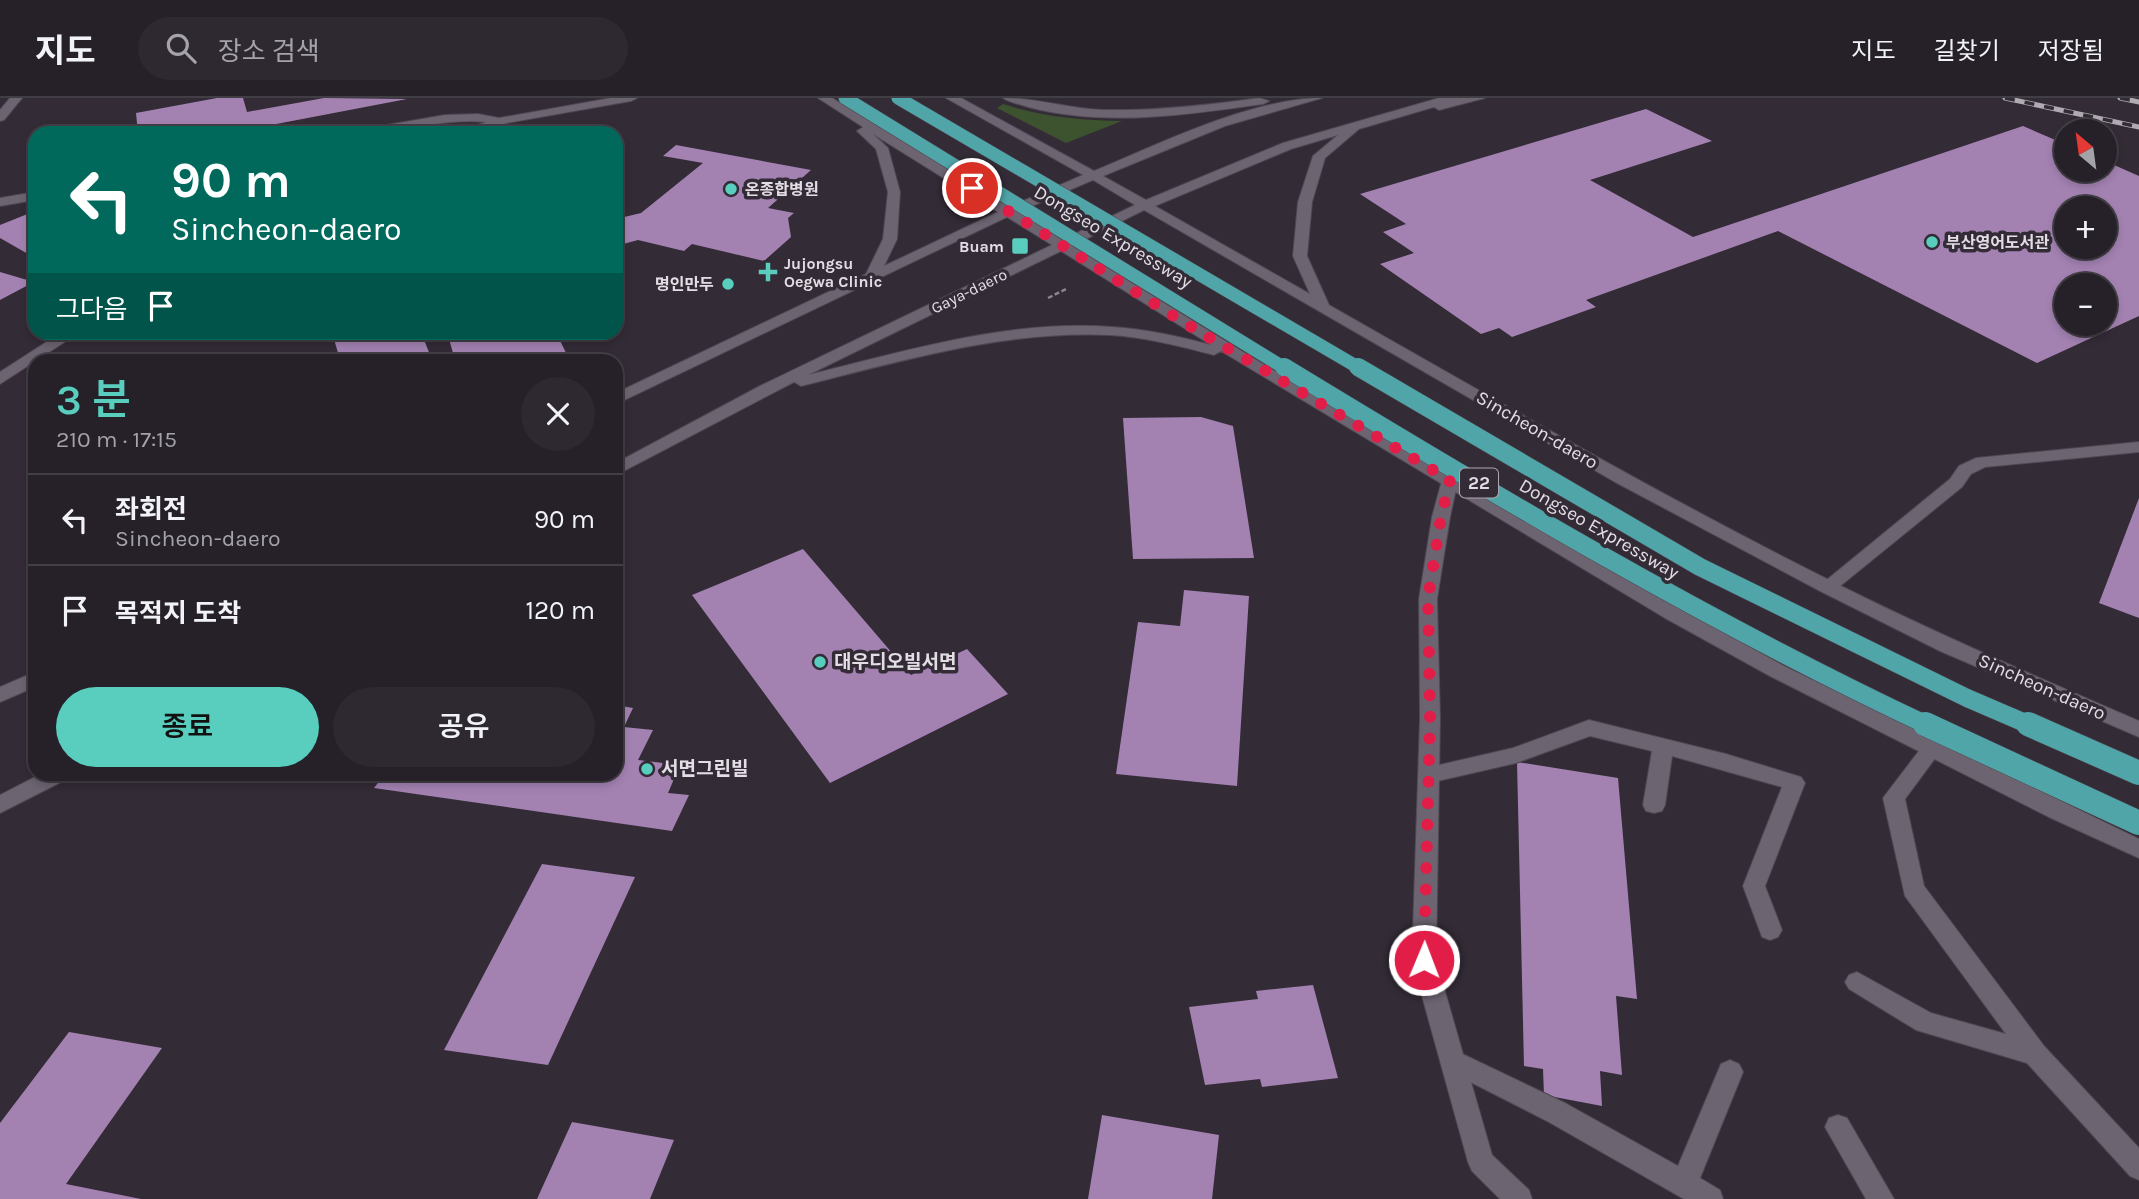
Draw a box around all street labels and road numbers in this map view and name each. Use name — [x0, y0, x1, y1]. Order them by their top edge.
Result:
street label: Dongseo Expressway — [1030, 181, 1196, 293]
street label: Gaya-daero — [928, 264, 1010, 318]
street label: Sincheon-daero — [1472, 386, 1602, 474]
road number: 22 — [1460, 468, 1498, 498]
street label: Dongseo Expressway — [1515, 474, 1683, 584]
street label: Sincheon-daero — [1975, 649, 2109, 725]

